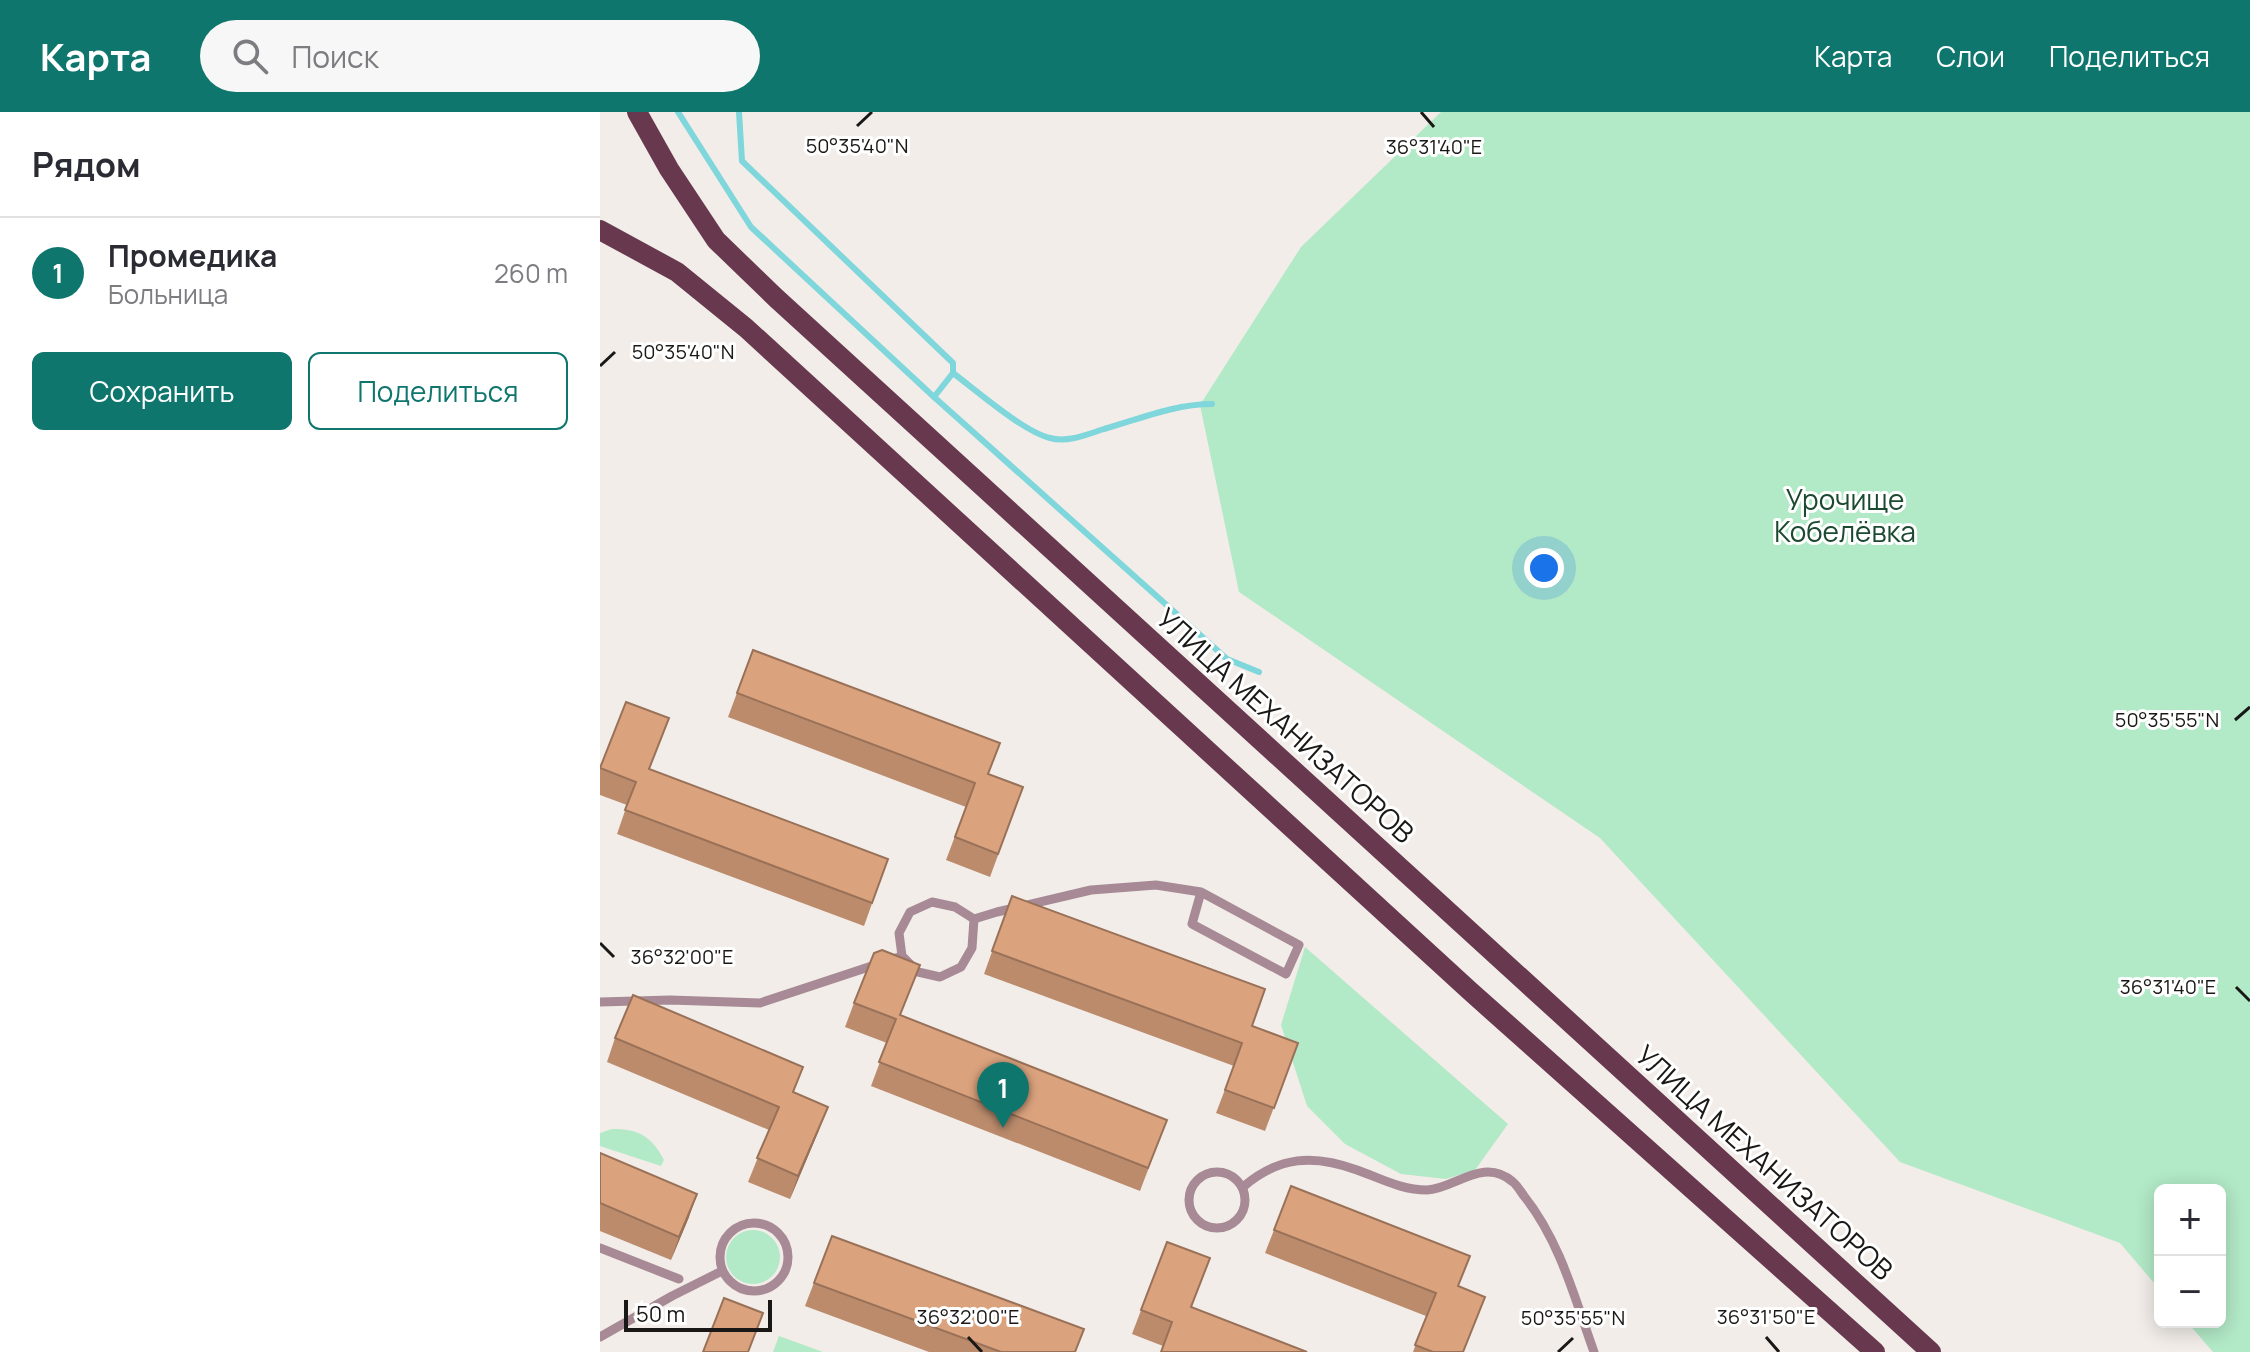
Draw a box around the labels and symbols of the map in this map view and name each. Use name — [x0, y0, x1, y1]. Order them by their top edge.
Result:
text: 50°35'40"N — [806, 132, 908, 159]
text: 36°31'40"E — [1386, 133, 1482, 160]
text: 50°35'40"N — [632, 338, 734, 365]
park label: Урочище Кобелёвка — [1774, 480, 1916, 550]
your location — [1524, 548, 1564, 588]
street label: УЛИЦА МЕХАНИЗАТОРОВ — [1149, 599, 1423, 851]
text: 50°35'55"N — [2115, 706, 2219, 733]
text: 36°32'00"E — [631, 943, 733, 970]
text: 36°31'40"E — [2120, 973, 2216, 1000]
street label: УЛИЦА МЕХАНИЗАТОРОВ — [1628, 1036, 1902, 1288]
pin: 1 — [977, 1062, 1029, 1128]
scale bar — [624, 1296, 772, 1332]
text: 36°32'00"E — [917, 1303, 1019, 1330]
text: 36°31'50"E — [1717, 1303, 1815, 1330]
text: 50°35'55"N — [1521, 1304, 1625, 1331]

